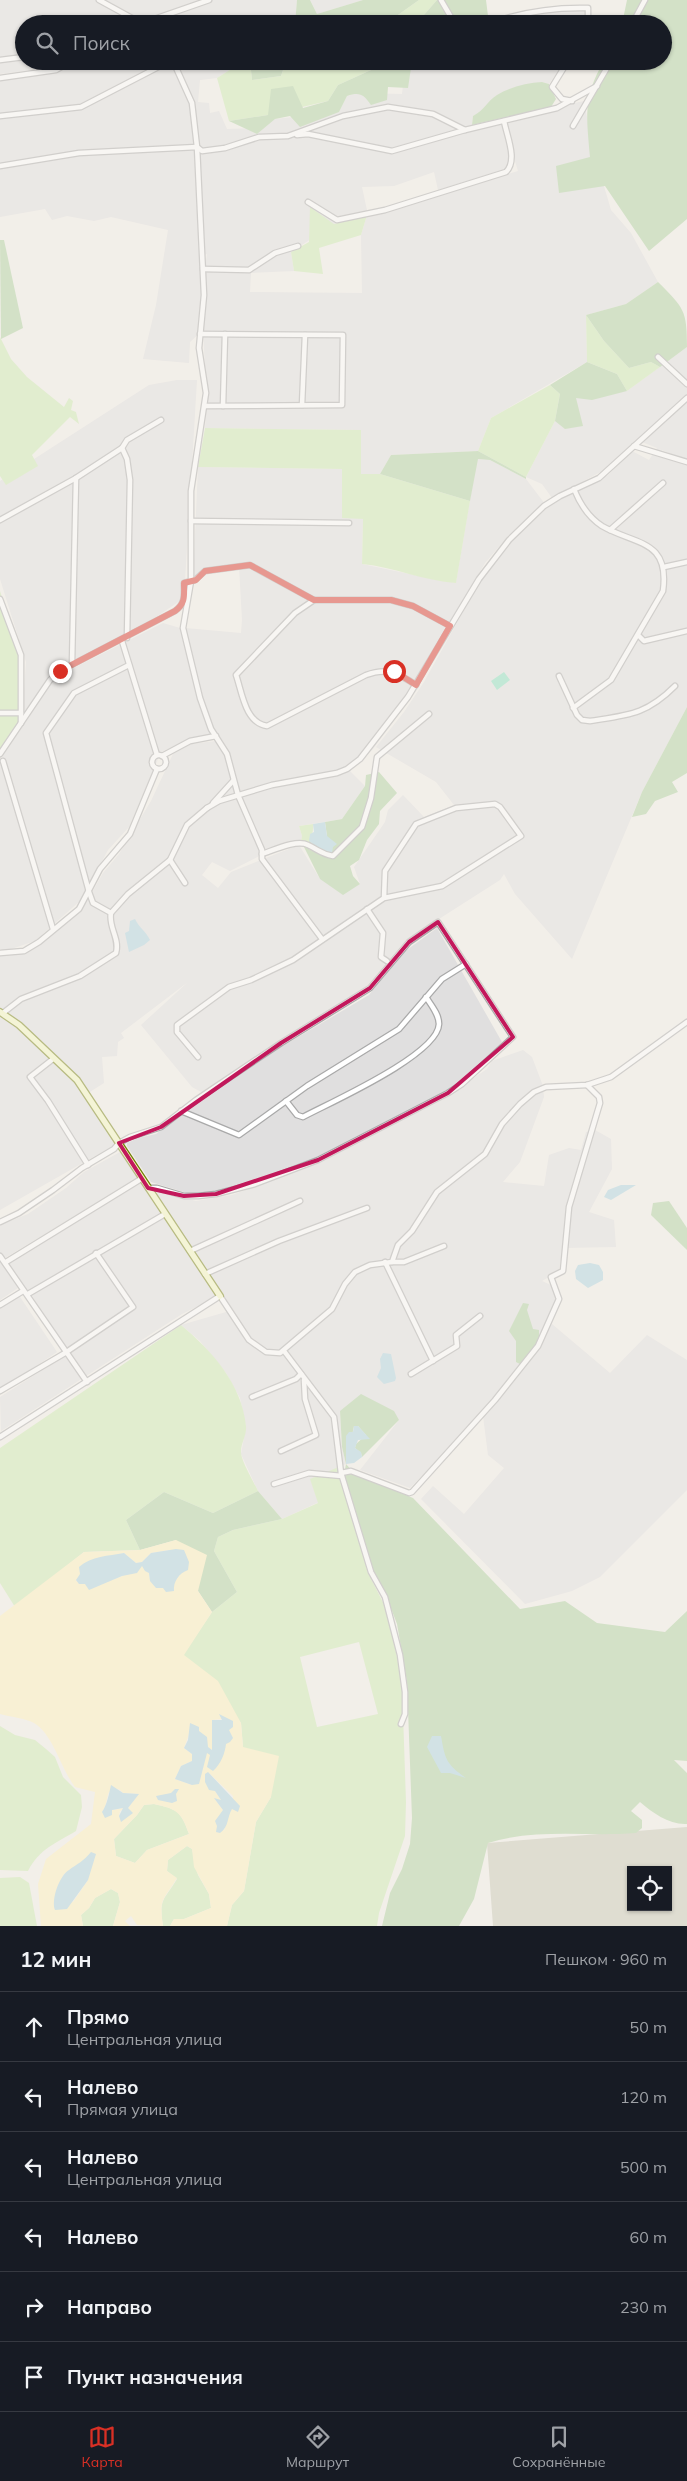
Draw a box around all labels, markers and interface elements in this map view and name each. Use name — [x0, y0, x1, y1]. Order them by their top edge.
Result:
search box — [15, 15, 672, 70]
icon: search — [33, 29, 61, 57]
text: Поиск — [73, 31, 130, 55]
route end — [49, 660, 72, 683]
route start — [383, 660, 406, 683]
map controls — [627, 1866, 672, 1911]
button: locate — [627, 1866, 672, 1911]
text: 12 мин — [20, 1946, 92, 1972]
text: Пешком · 960 m — [545, 1949, 667, 1969]
text: Прямо — [67, 2005, 129, 2029]
icon: ahead — [20, 2013, 48, 2041]
text: 50 m — [630, 2017, 667, 2037]
text: Центральная улица — [67, 2029, 222, 2049]
text: Налево — [67, 2075, 139, 2099]
icon: left — [20, 2083, 48, 2111]
text: 120 m — [620, 2087, 667, 2107]
text: Прямая улица — [67, 2099, 178, 2119]
text: Налево — [67, 2145, 139, 2169]
icon: left — [20, 2153, 48, 2181]
text: 500 m — [620, 2157, 667, 2177]
text: Центральная улица — [67, 2169, 222, 2189]
icon: left — [20, 2223, 48, 2251]
text: Налево — [67, 2225, 139, 2249]
text: 60 m — [630, 2227, 667, 2247]
icon: right — [20, 2293, 48, 2321]
text: Направо — [67, 2295, 152, 2319]
text: 230 m — [620, 2297, 667, 2317]
icon: arrive — [20, 2363, 48, 2391]
text: Пункт назначения — [67, 2365, 243, 2389]
tab: Карта — [82, 2423, 123, 2471]
tab: Маршрут — [286, 2423, 349, 2471]
tab: Сохранённые — [512, 2423, 605, 2471]

